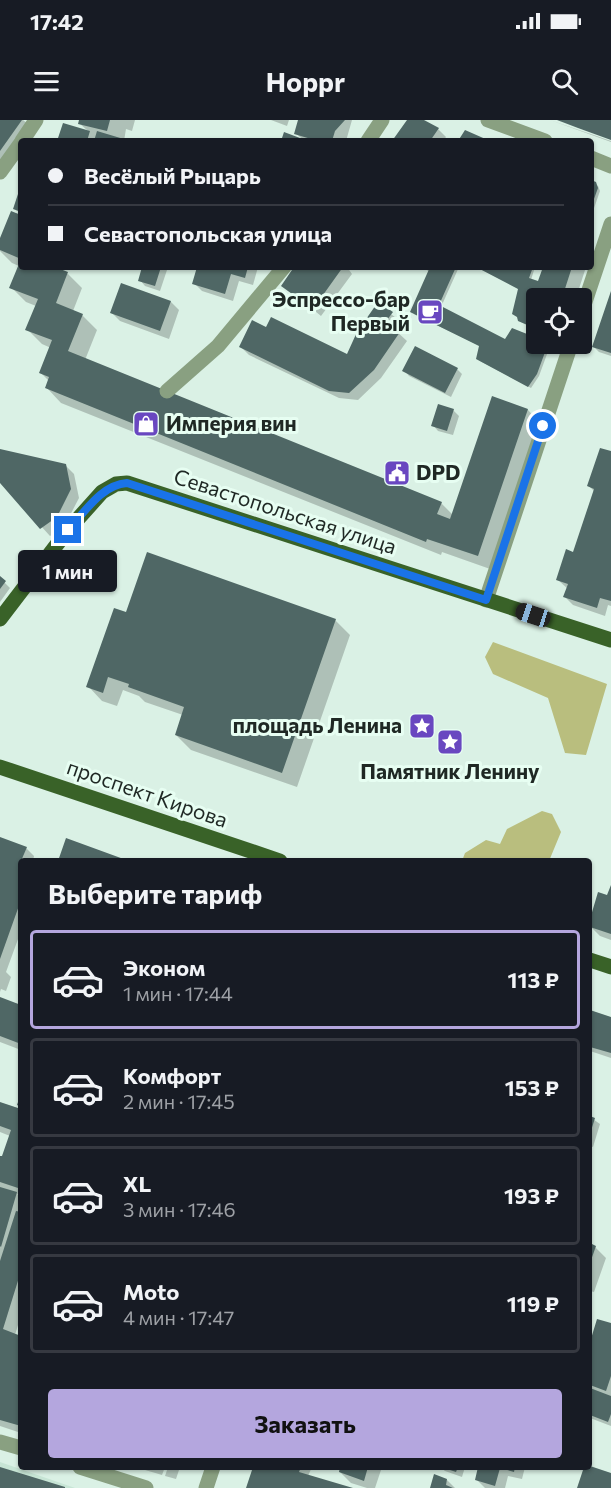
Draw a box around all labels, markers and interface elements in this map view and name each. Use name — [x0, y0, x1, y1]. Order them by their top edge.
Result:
text: 17:42 — [30, 8, 84, 35]
icon: menu — [30, 65, 63, 98]
text: Hoppr — [266, 65, 345, 98]
icon: search — [548, 65, 581, 98]
text: Весёлый Рыцарь — [84, 162, 261, 189]
text: Севастопольская улица — [84, 220, 332, 247]
place label: Эспрессо-бар Первый — [272, 286, 410, 335]
map controls — [526, 288, 592, 354]
button: locate — [526, 288, 592, 354]
cafe icon: Эспрессо-бар Первый — [415, 297, 445, 327]
shop icon: Империя вин — [131, 409, 161, 439]
place label: Империя вин — [166, 410, 297, 435]
route start — [529, 412, 556, 439]
public building icon: DPD — [382, 458, 412, 488]
place label: DPD — [416, 459, 460, 484]
street label: Севастопольская улица — [171, 463, 400, 558]
route end — [54, 516, 81, 543]
callout: 1 мин — [19, 551, 118, 593]
text: 1 мин — [42, 559, 93, 583]
car — [513, 601, 553, 629]
place icon: площадь Ленина — [407, 711, 437, 741]
place label: площадь Ленина — [233, 712, 402, 737]
place icon: Памятник Ленину — [435, 727, 465, 757]
street label: проспект Кирова — [64, 753, 231, 832]
place label: Памятник Ленину — [360, 758, 540, 783]
text: Выберите тариф — [48, 877, 262, 910]
icon: car — [51, 953, 105, 1007]
text: Эконом — [123, 954, 205, 981]
text: 113 ₽ — [508, 966, 559, 993]
text: 1 мин · 17:44 — [123, 981, 233, 1005]
icon: car — [51, 1061, 105, 1115]
text: Комфорт — [123, 1062, 221, 1089]
text: 153 ₽ — [505, 1074, 559, 1101]
text: 2 мин · 17:45 — [123, 1089, 235, 1113]
icon: car — [51, 1169, 105, 1223]
text: XL — [123, 1170, 151, 1197]
text: 193 ₽ — [504, 1182, 559, 1209]
text: 3 мин · 17:46 — [123, 1197, 236, 1221]
icon: car — [51, 1277, 105, 1331]
text: Moto — [123, 1278, 179, 1305]
text: 119 ₽ — [507, 1290, 559, 1317]
text: 4 мин · 17:47 — [123, 1305, 234, 1329]
button: Заказать — [48, 1389, 562, 1458]

